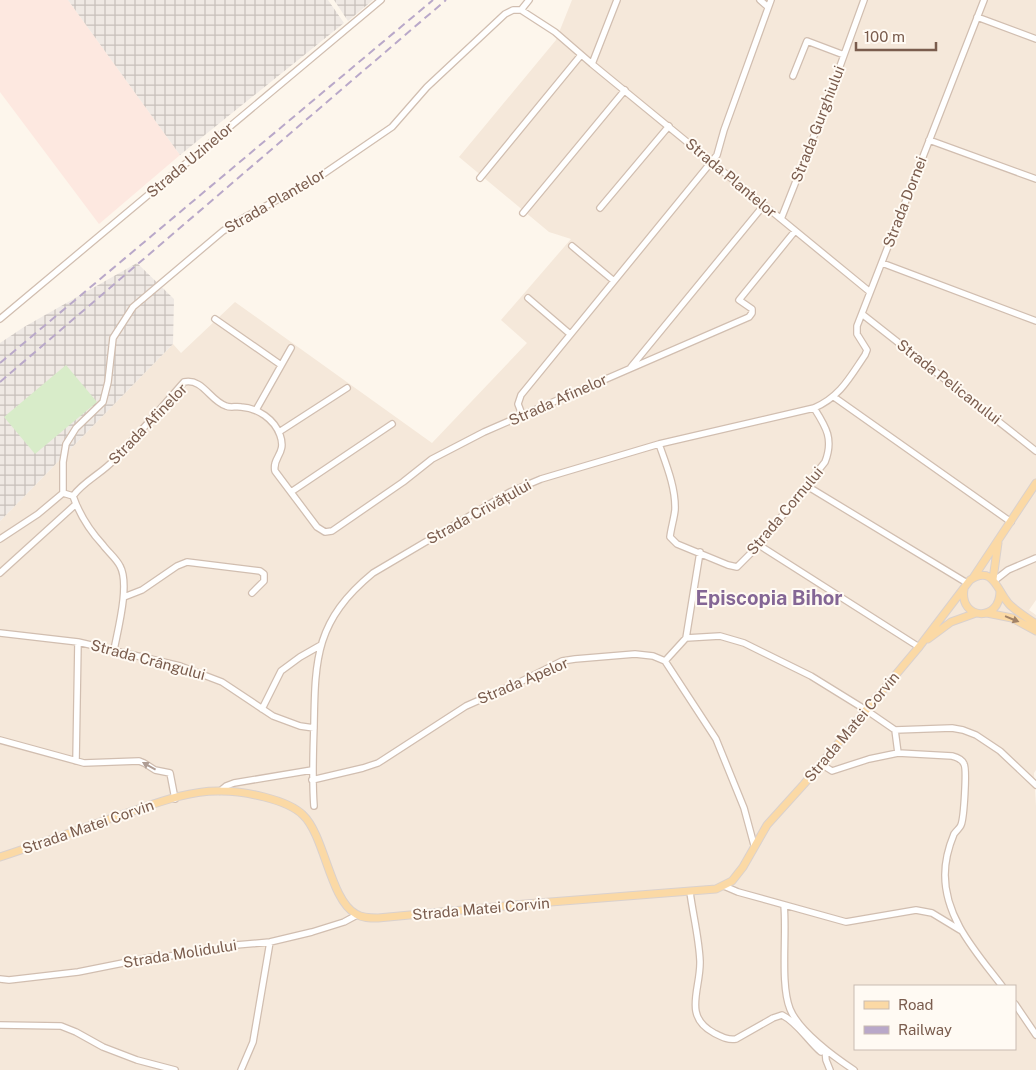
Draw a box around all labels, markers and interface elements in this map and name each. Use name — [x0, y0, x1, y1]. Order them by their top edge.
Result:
scale bar — [856, 20, 936, 52]
text: 100 m — [864, 28, 905, 45]
street label: Strada Gurghiului — [788, 63, 848, 184]
street label: Strada Uzinelor — [143, 118, 236, 201]
street label: Strada Plantelor — [682, 135, 780, 221]
street label: Strada Dornei — [879, 154, 930, 250]
street label: Strada Plantelor — [221, 165, 328, 236]
street label: Strada Pelicanului — [894, 336, 1005, 427]
street label: Strada Afinelor — [506, 370, 610, 429]
street label: Strada Afinelor — [105, 380, 191, 468]
street label: Strada Cornului — [743, 463, 826, 558]
street label: Strada Crivățului — [423, 476, 534, 547]
district label: Episcopia Bihor — [695, 586, 843, 610]
one-way arrow — [1005, 615, 1020, 623]
street label: Strada Crângului — [89, 636, 207, 683]
street label: Strada Apelor — [475, 654, 571, 707]
street label: Strada Matei Corvin — [801, 668, 902, 785]
one-way arrow — [141, 762, 156, 770]
street label: Strada Matei Corvin — [20, 796, 156, 857]
street label: Strada Matei Corvin — [412, 894, 550, 923]
street label: Strada Molidului — [122, 936, 238, 971]
legend — [854, 985, 1016, 1050]
text: Road — [898, 996, 934, 1013]
text: Railway — [898, 1021, 952, 1038]

